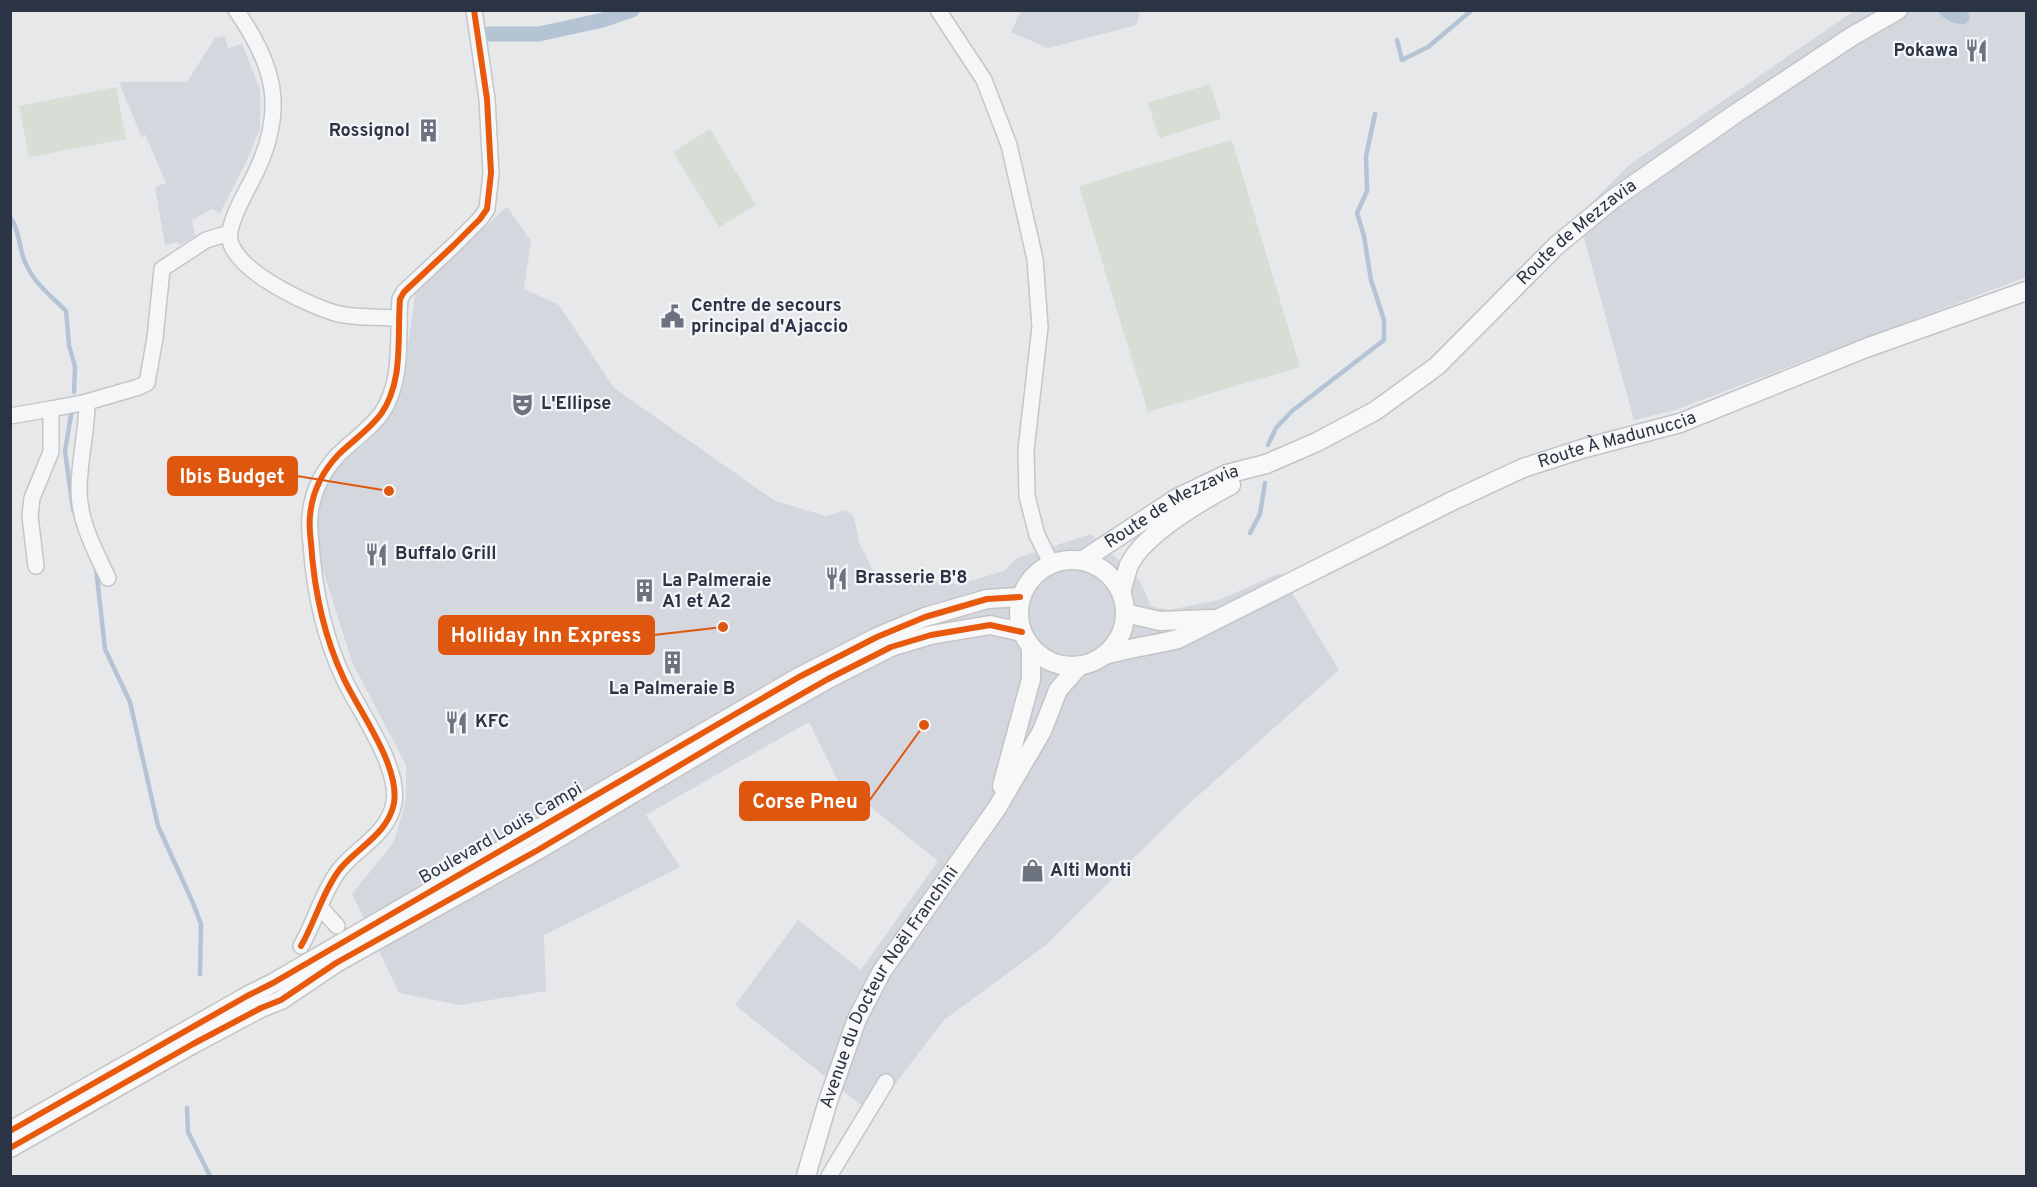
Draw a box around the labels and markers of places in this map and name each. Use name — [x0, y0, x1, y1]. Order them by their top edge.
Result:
restaurant icon: Pokawa — [1963, 38, 1989, 64]
place label: Pokawa — [1893, 40, 1958, 63]
building icon: Rossignol — [415, 118, 441, 144]
place label: Rossignol — [329, 120, 410, 143]
place label: Centre de secours principal d'Ajaccio — [691, 295, 848, 339]
public building icon: Centre de secours principal d'Ajaccio — [660, 303, 686, 329]
theatre icon: L'Ellipse — [510, 391, 536, 417]
place label: L'Ellipse — [541, 393, 611, 416]
callout: Ibis Budget — [168, 457, 297, 495]
restaurant icon: Buffalo Grill — [364, 541, 390, 567]
place label: Buffalo Grill — [395, 543, 497, 566]
restaurant icon: Brasserie B'8 — [824, 565, 850, 591]
place label: Brasserie B'8 — [855, 567, 968, 590]
place label: La Palmeraie A1 et A2 — [662, 570, 771, 614]
building icon: La Palmeraie A1 et A2 — [631, 578, 657, 604]
callout: Holliday Inn Express — [439, 616, 654, 654]
building icon: La Palmeraie B — [659, 650, 685, 676]
place label: La Palmeraie B — [609, 678, 735, 701]
restaurant icon: KFC — [444, 709, 470, 735]
place label: KFC — [475, 711, 509, 734]
callout: Corse Pneu — [740, 782, 869, 820]
shop icon: Alti Monti — [1019, 858, 1045, 884]
place label: Alti Monti — [1050, 860, 1131, 883]

